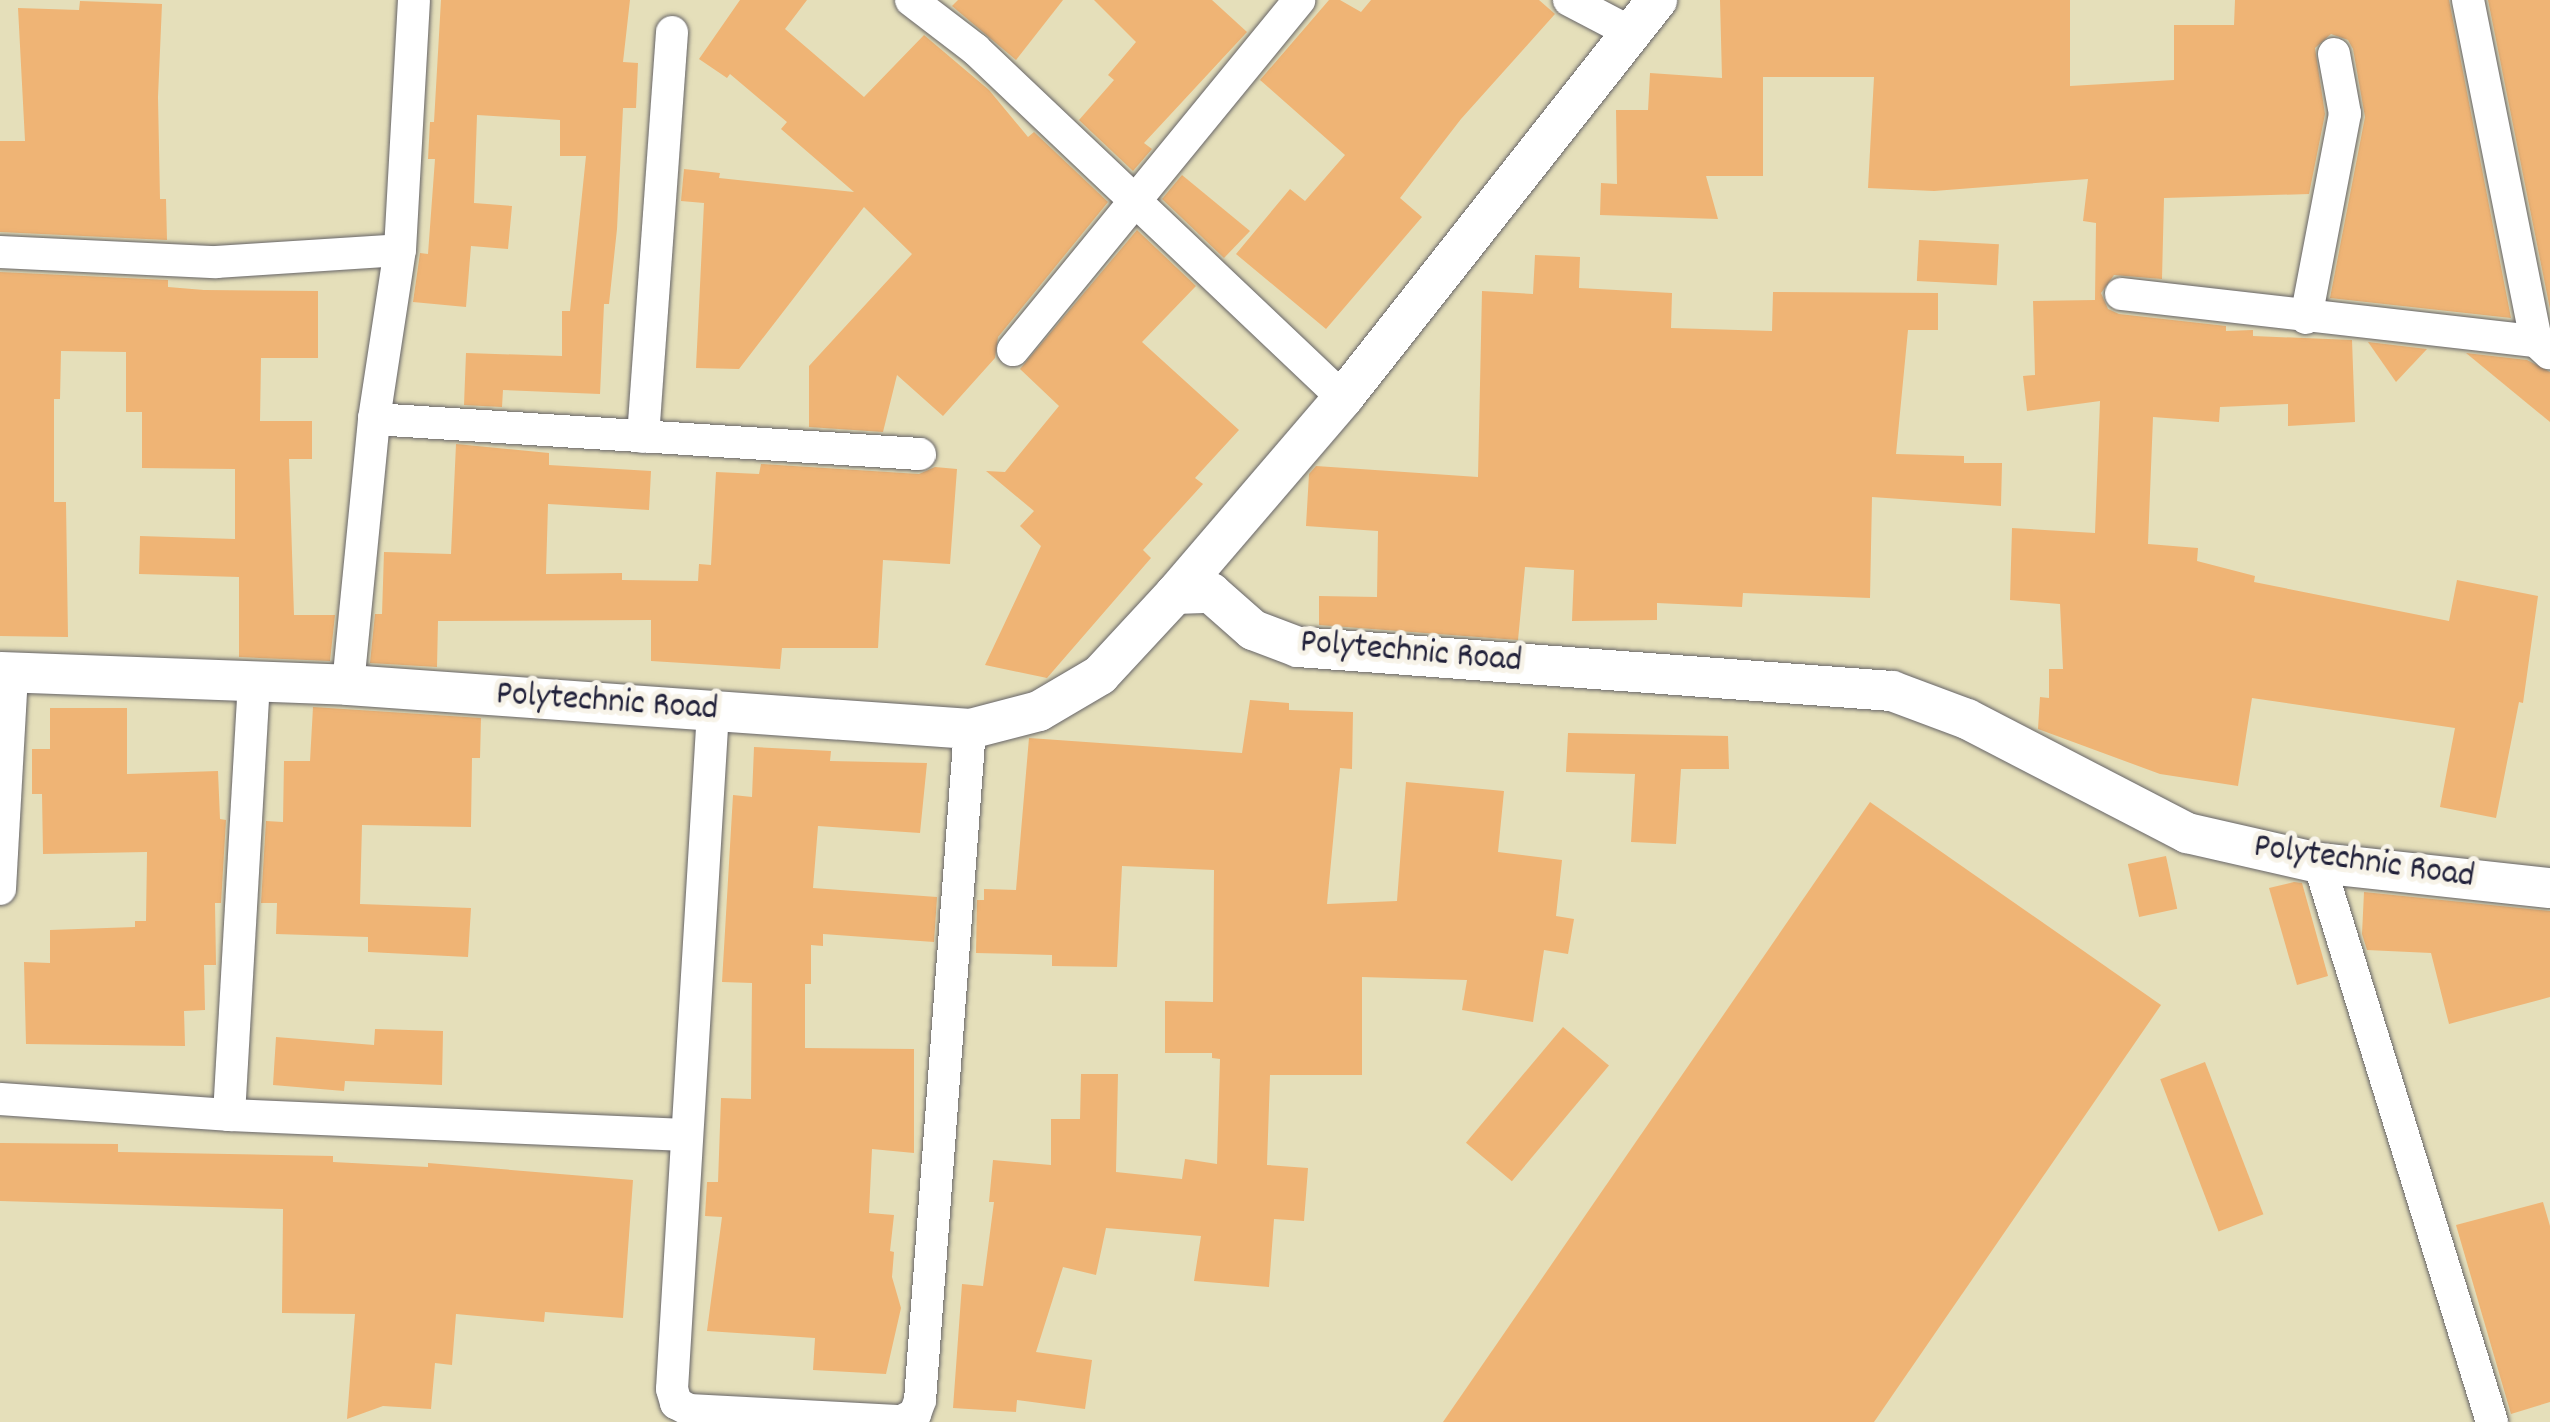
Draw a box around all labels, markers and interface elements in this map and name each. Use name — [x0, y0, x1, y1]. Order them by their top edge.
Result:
street label: Polytechnic Road — [1298, 622, 1524, 684]
street label: Polytechnic Road — [495, 674, 719, 732]
street label: Polytechnic Road — [2251, 827, 2477, 899]

